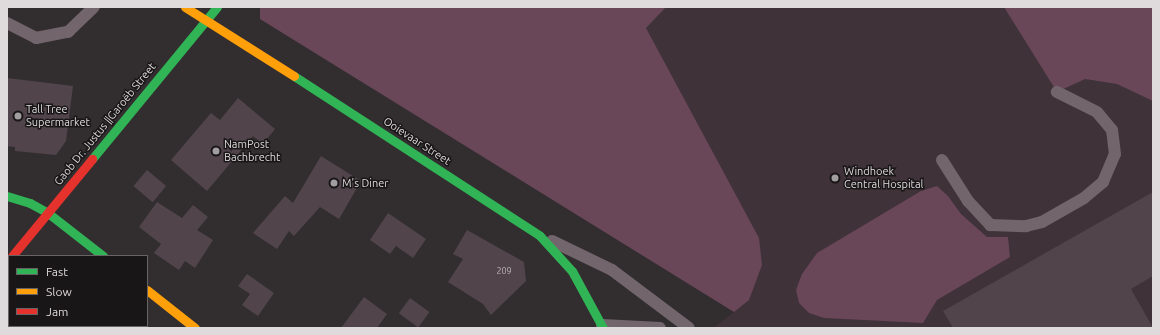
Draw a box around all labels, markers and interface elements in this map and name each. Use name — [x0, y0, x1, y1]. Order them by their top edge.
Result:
street label: Gaob Dr. Justus ǁGaroëb Street — [52, 60, 158, 188]
place label: Tall Tree Supermarket — [26, 103, 90, 129]
marker: Tall Tree Supermarket — [13, 111, 23, 121]
street label: Ooievaar Street — [381, 114, 453, 168]
place label: NamPost Bachbrecht — [224, 138, 280, 164]
marker: NamPost Bachbrecht — [211, 146, 221, 156]
place label: Windhoek Central Hospital — [844, 165, 923, 191]
marker: Windhoek Central Hospital — [829, 172, 841, 184]
place label: M's Diner — [342, 176, 388, 190]
marker: M's Diner — [329, 178, 339, 188]
legend — [8, 255, 148, 327]
text: Fast — [46, 265, 68, 278]
house number: 209 — [496, 266, 512, 276]
text: Slow — [46, 285, 72, 298]
text: Jam — [46, 305, 68, 318]

